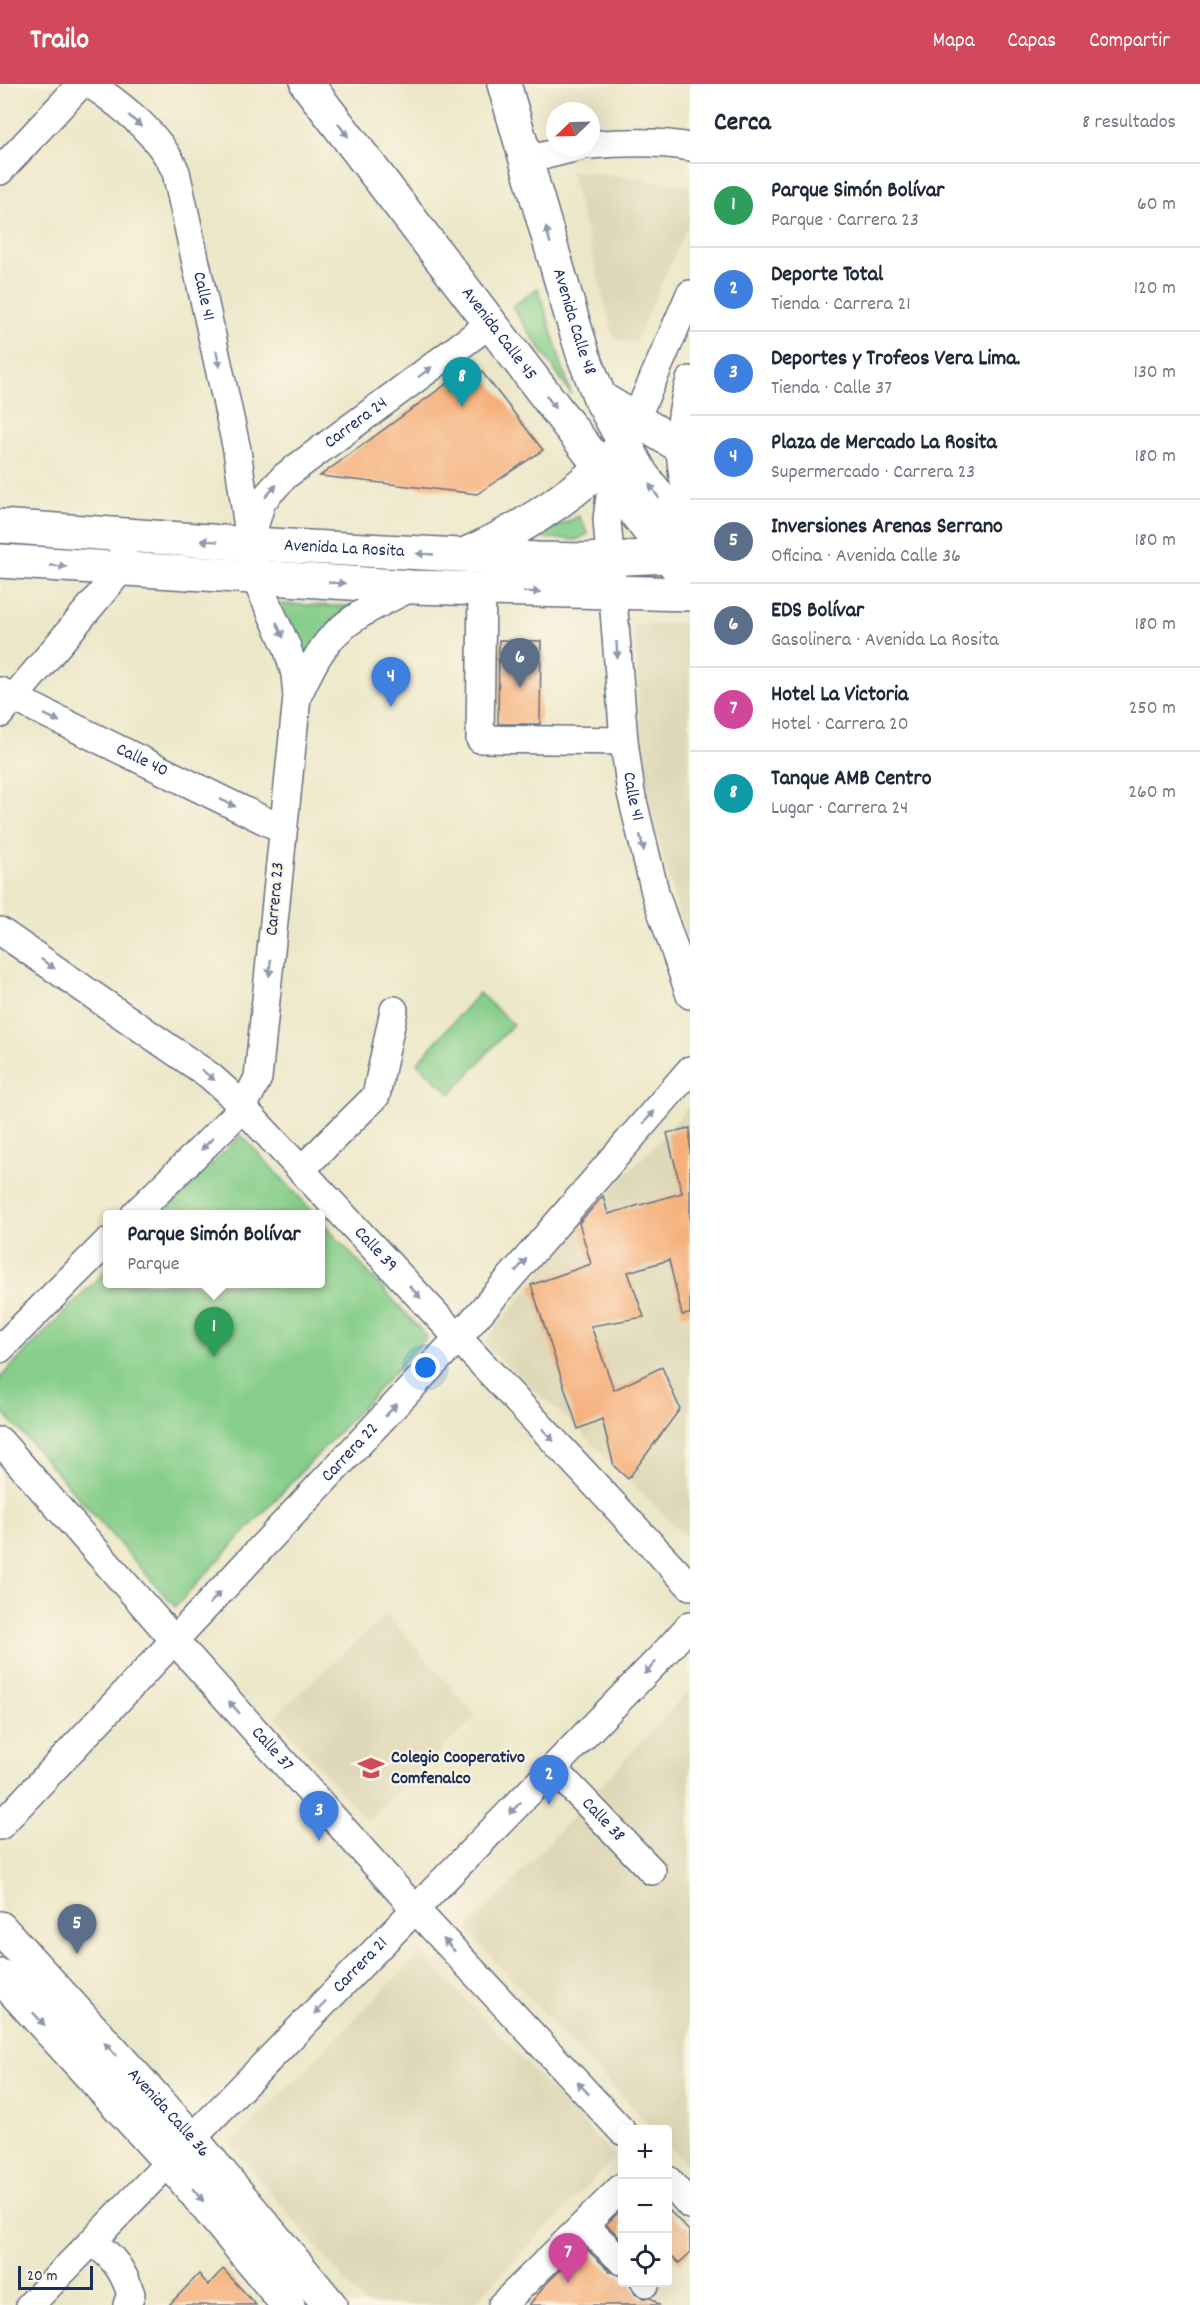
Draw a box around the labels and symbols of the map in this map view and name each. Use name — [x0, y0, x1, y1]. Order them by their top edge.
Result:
north arrow — [546, 102, 600, 156]
one-way arrow — [127, 114, 142, 127]
one-way arrow — [336, 123, 348, 138]
one-way arrow — [543, 226, 552, 244]
street label: Avenida Calle 48 — [546, 266, 602, 379]
street label: Calle 41 — [186, 270, 221, 323]
street label: Avenida Calle 45 — [455, 282, 543, 386]
one-way arrow — [213, 350, 223, 368]
pin: 8 — [442, 358, 482, 407]
one-way arrow — [417, 366, 433, 378]
street label: Carrera 24 — [319, 391, 393, 455]
one-way arrow — [545, 393, 557, 409]
one-way arrow — [264, 484, 277, 499]
one-way arrow — [648, 484, 660, 500]
street label: Avenida La Rosita — [283, 533, 406, 565]
one-way arrow — [200, 537, 219, 546]
one-way arrow — [416, 549, 435, 558]
one-way arrow — [49, 561, 68, 571]
one-way arrow — [327, 578, 346, 587]
one-way arrow — [522, 587, 541, 596]
one-way arrow — [275, 622, 285, 640]
pin: 6 — [500, 638, 540, 688]
one-way arrow — [612, 641, 622, 660]
pin: 4 — [372, 658, 410, 707]
one-way arrow — [44, 713, 61, 722]
street label: Calle 40 — [112, 737, 172, 784]
street label: Calle 41 — [616, 771, 650, 824]
one-way arrow — [219, 798, 236, 807]
one-way arrow — [638, 834, 647, 853]
street label: Carrera 23 — [260, 861, 292, 937]
one-way arrow — [40, 958, 56, 969]
one-way arrow — [265, 959, 275, 978]
one-way arrow — [201, 1069, 216, 1081]
one-way arrow — [642, 1110, 655, 1125]
one-way arrow — [200, 1136, 214, 1150]
street label: Calle 39 — [348, 1221, 403, 1278]
one-way arrow — [514, 1258, 527, 1273]
one-way arrow — [408, 1285, 422, 1300]
pin: 1 — [194, 1308, 234, 1357]
your location — [411, 1353, 440, 1382]
one-way arrow — [384, 1402, 398, 1417]
street label: Carrera 22 — [316, 1417, 385, 1488]
one-way arrow — [541, 1427, 555, 1441]
one-way arrow — [208, 1591, 222, 1606]
one-way arrow — [644, 1661, 658, 1675]
one-way arrow — [228, 1700, 241, 1715]
street label: Calle 37 — [245, 1721, 299, 1777]
place label: Colegio Cooperativo Comfenalco — [391, 1746, 525, 1792]
school or university icon: Colegio Cooperativo Comfenalco — [356, 1753, 386, 1783]
pin: 2 — [530, 1756, 568, 1805]
pin: 3 — [300, 1792, 338, 1841]
street label: Calle 38 — [575, 1792, 630, 1848]
one-way arrow — [508, 1801, 522, 1815]
pin: 5 — [58, 1904, 97, 1954]
street label: Carrera 21 — [327, 1932, 394, 1999]
one-way arrow — [443, 1939, 457, 1953]
one-way arrow — [313, 2000, 327, 2015]
one-way arrow — [32, 2011, 45, 2026]
one-way arrow — [104, 2042, 117, 2057]
street label: Avenida Calle 36 — [121, 2063, 215, 2163]
one-way arrow — [576, 2081, 590, 2095]
one-way arrow — [191, 2187, 204, 2202]
pin: 7 — [548, 2234, 588, 2283]
scale bar — [18, 2263, 93, 2290]

